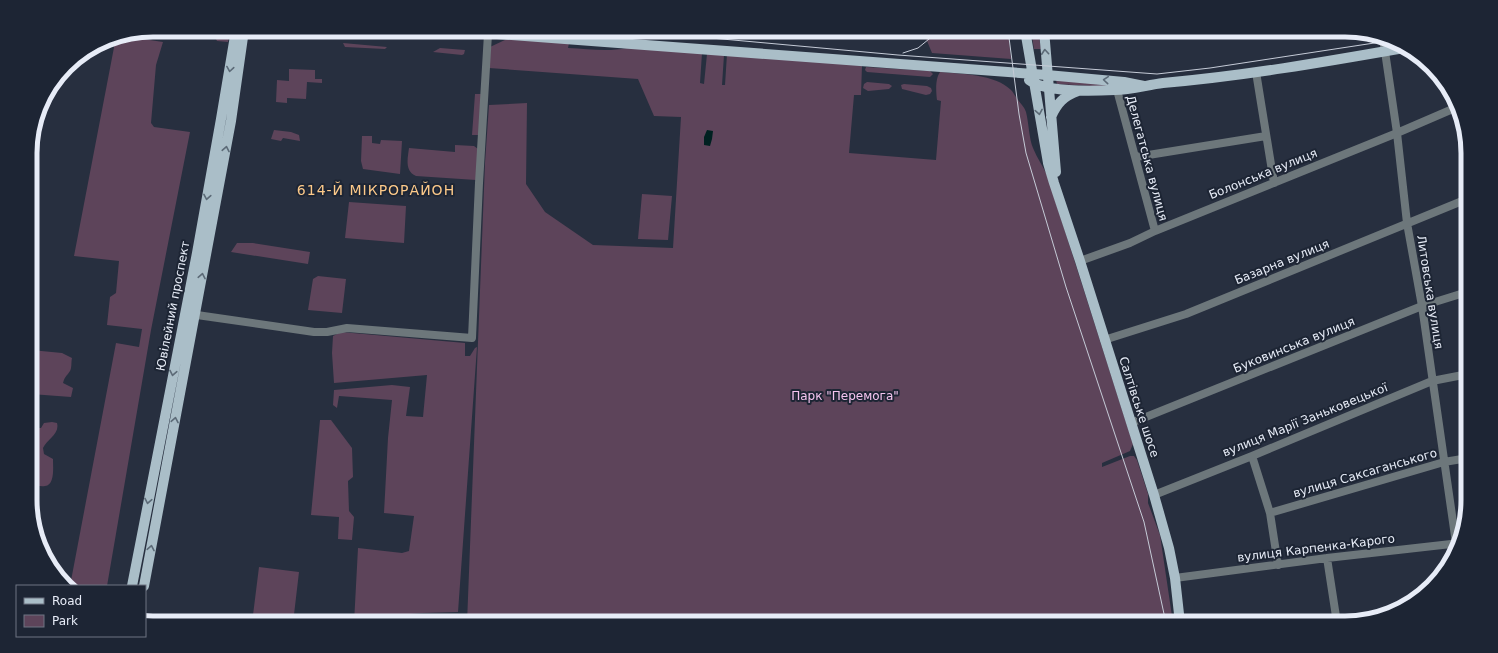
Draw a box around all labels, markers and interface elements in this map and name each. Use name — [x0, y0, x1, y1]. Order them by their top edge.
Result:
one-way arrow — [1041, 49, 1050, 55]
one-way arrow — [226, 65, 235, 72]
one-way arrow — [1103, 76, 1109, 85]
street label: Делегатська вулиця — [1123, 94, 1171, 222]
one-way arrow — [1034, 109, 1043, 116]
one-way arrow — [221, 145, 229, 152]
street label: Болонська вулиця — [1207, 146, 1319, 202]
district label: 614-Й МІКРОРАЙОН — [297, 181, 455, 198]
one-way arrow — [203, 193, 212, 200]
street label: Литовська вулиця — [1414, 234, 1446, 350]
street label: Базарна вулиця — [1233, 237, 1331, 287]
street label: Ювілейний проспект — [154, 240, 192, 372]
one-way arrow — [197, 273, 205, 279]
street label: Буковинська вулиця — [1231, 314, 1357, 376]
street label: Салтівське шосе — [1116, 355, 1162, 459]
one-way arrow — [169, 370, 178, 376]
street label: вулиця Марії Заньковецької — [1220, 380, 1390, 460]
park label: Парк "Перемога" — [791, 389, 899, 403]
one-way arrow — [170, 417, 179, 423]
street label: вулиця Саксаганського — [1291, 446, 1439, 500]
one-way arrow — [145, 497, 153, 504]
street label: вулиця Карпенка-Карого — [1236, 531, 1396, 565]
one-way arrow — [146, 545, 155, 551]
legend — [16, 585, 146, 637]
text: Road — [52, 594, 82, 608]
text: Park — [52, 614, 78, 628]

